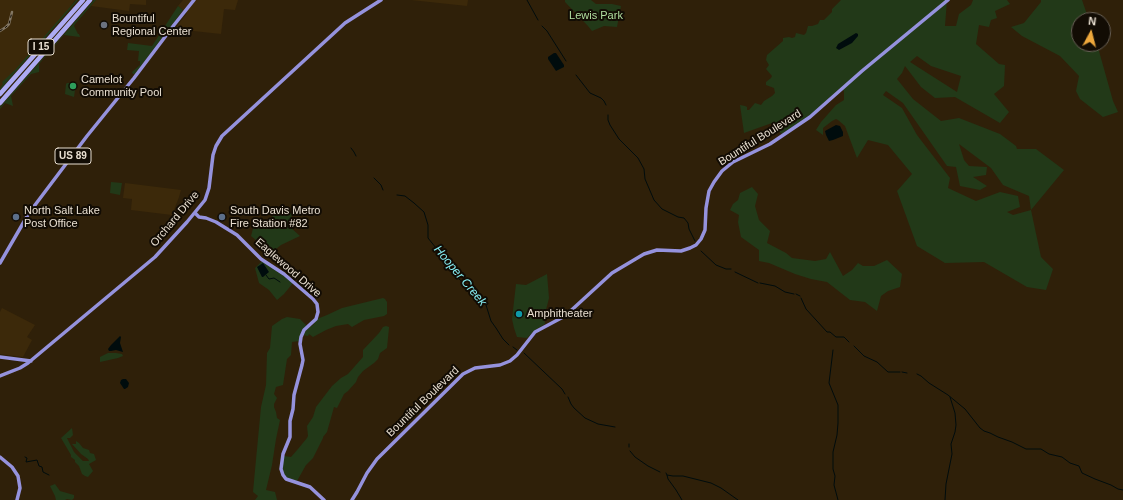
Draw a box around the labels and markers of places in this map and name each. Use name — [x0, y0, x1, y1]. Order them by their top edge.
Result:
place label: Bountiful Regional Center — [112, 12, 191, 38]
marker: Bountiful Regional Center — [99, 20, 109, 30]
place label: Camelot Community Pool — [81, 73, 162, 99]
marker: Camelot Community Pool — [68, 81, 78, 91]
place label: North Salt Lake Post Office — [24, 204, 100, 230]
place label: South Davis Metro Fire Station #82 — [230, 204, 320, 230]
marker: North Salt Lake Post Office — [11, 212, 21, 222]
marker: South Davis Metro Fire Station #82 — [217, 212, 227, 222]
place label: Amphitheater — [527, 307, 592, 321]
marker: Amphitheater — [514, 309, 524, 319]

